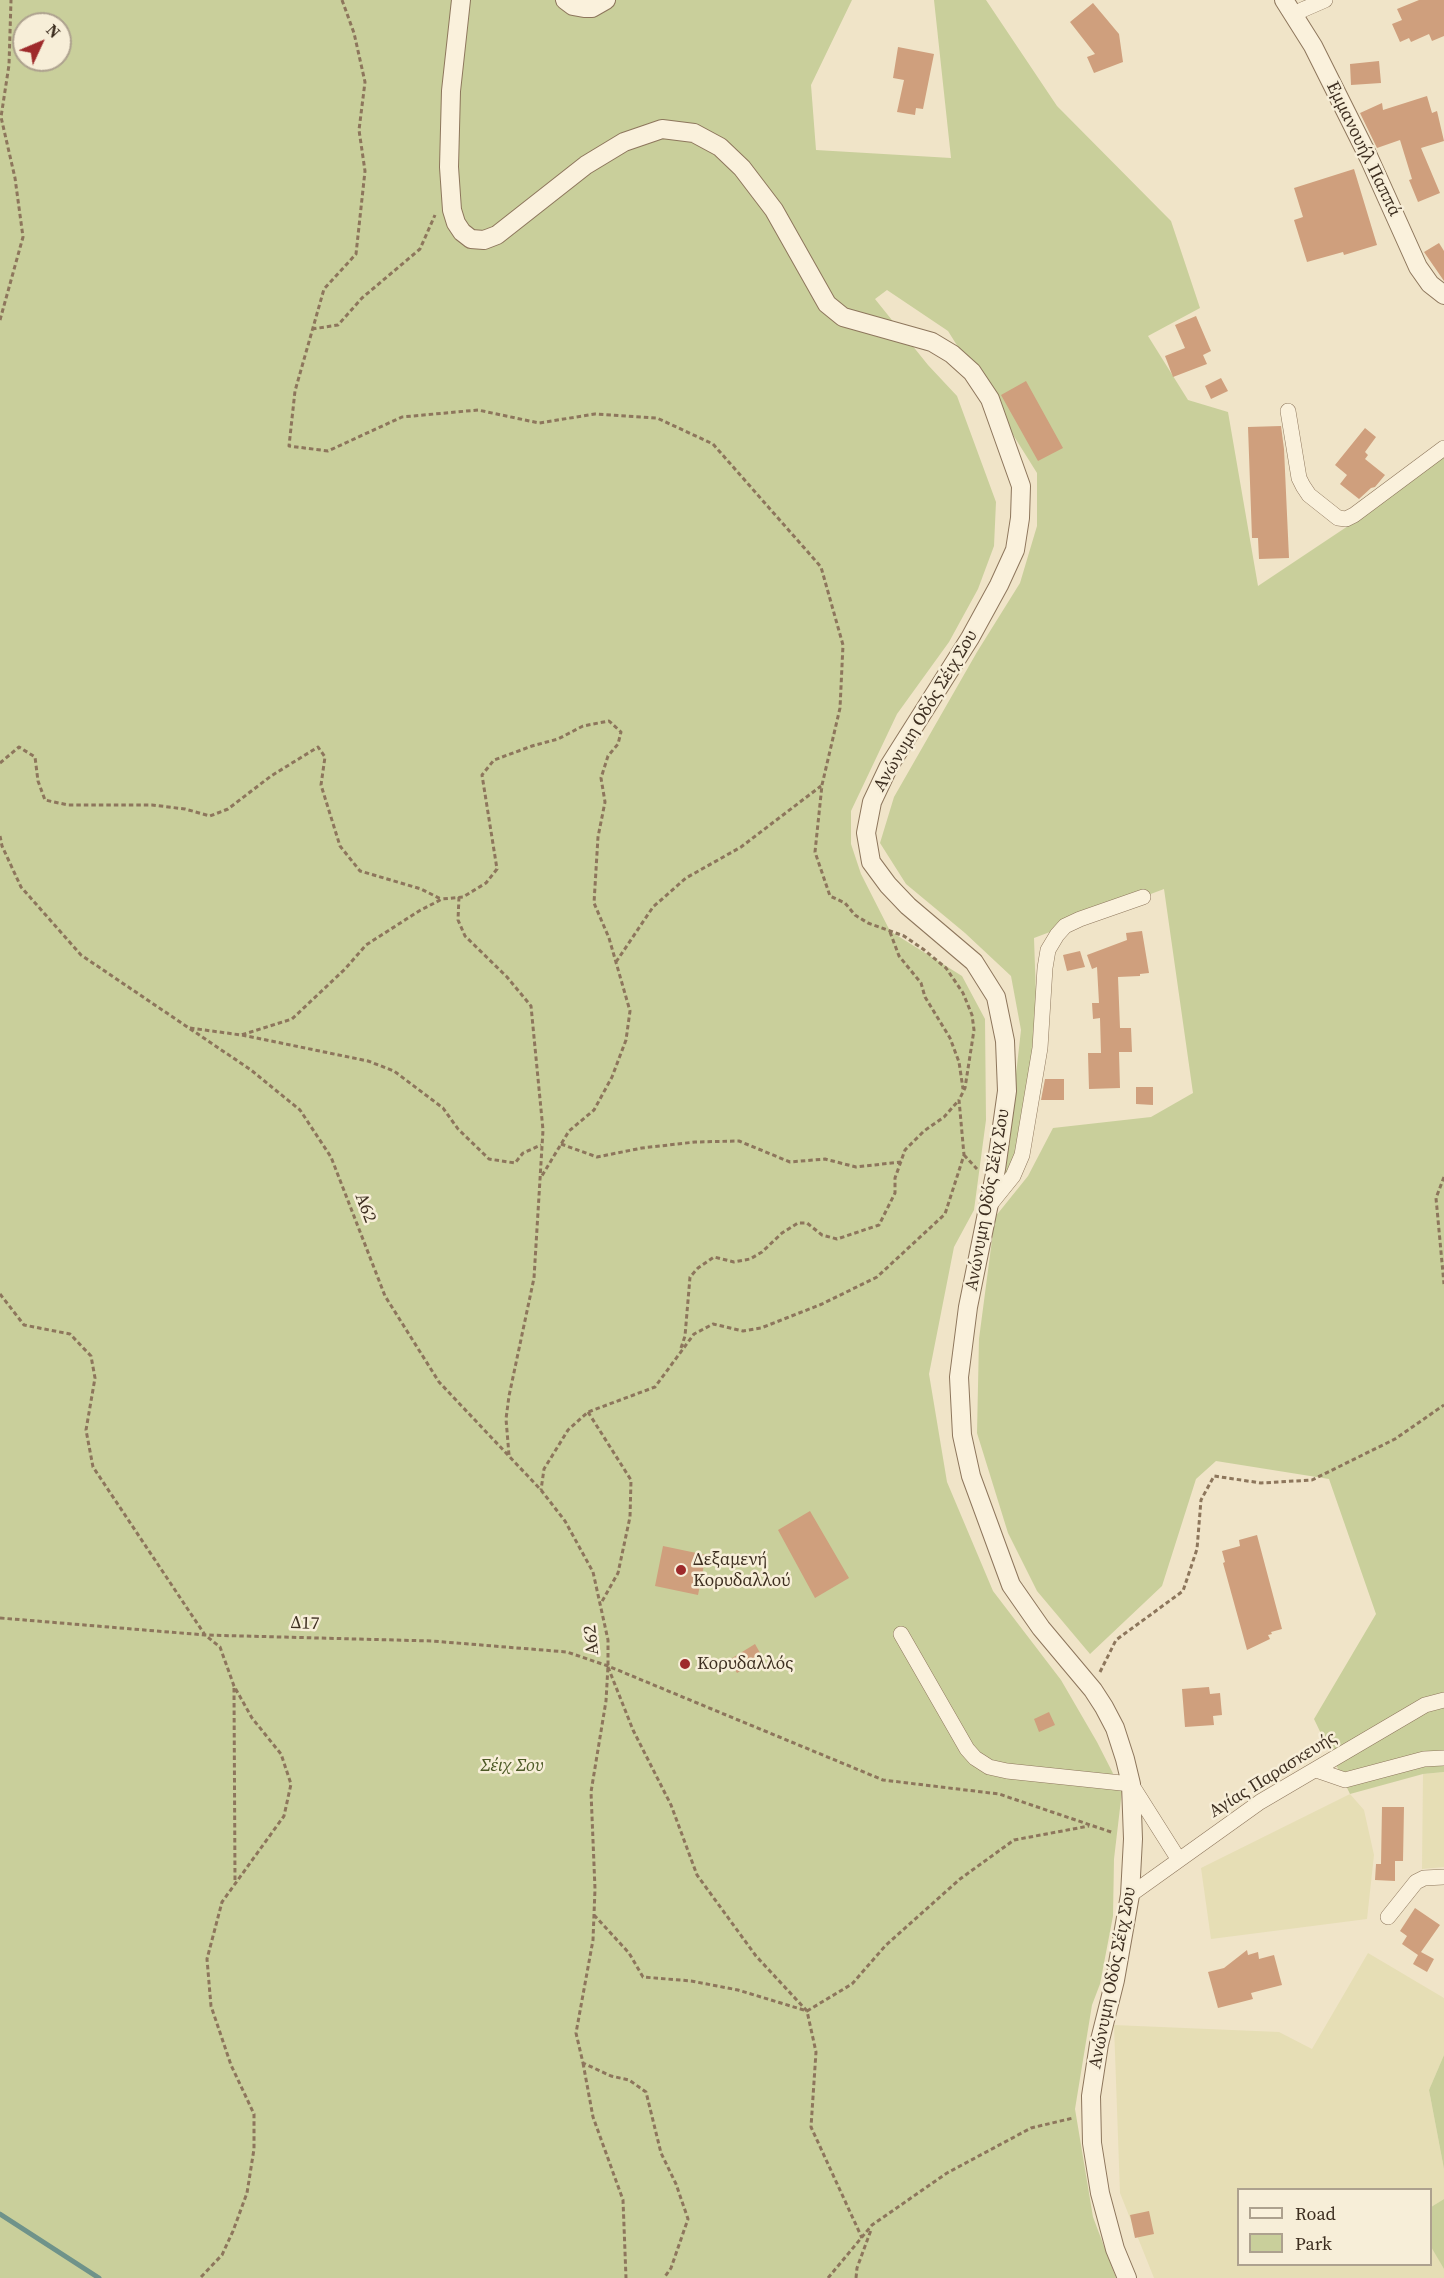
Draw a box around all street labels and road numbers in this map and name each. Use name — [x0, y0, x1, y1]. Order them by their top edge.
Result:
street label: Εμμανουήλ Παππά — [1321, 78, 1405, 220]
street label: Ανώνυμη Οδός Σέιχ Σου — [869, 626, 983, 796]
street label: Ανώνυμη Οδός Σέιχ Σου — [961, 1107, 1015, 1293]
street label: Α62 — [350, 1190, 380, 1226]
street label: Δ17 — [290, 1613, 320, 1635]
street label: Α62 — [580, 1624, 604, 1656]
street label: Αγίας Παρασκευής — [1205, 1727, 1341, 1823]
street label: Ανώνυμη Οδός Σέιχ Σου — [1085, 1885, 1141, 2071]

